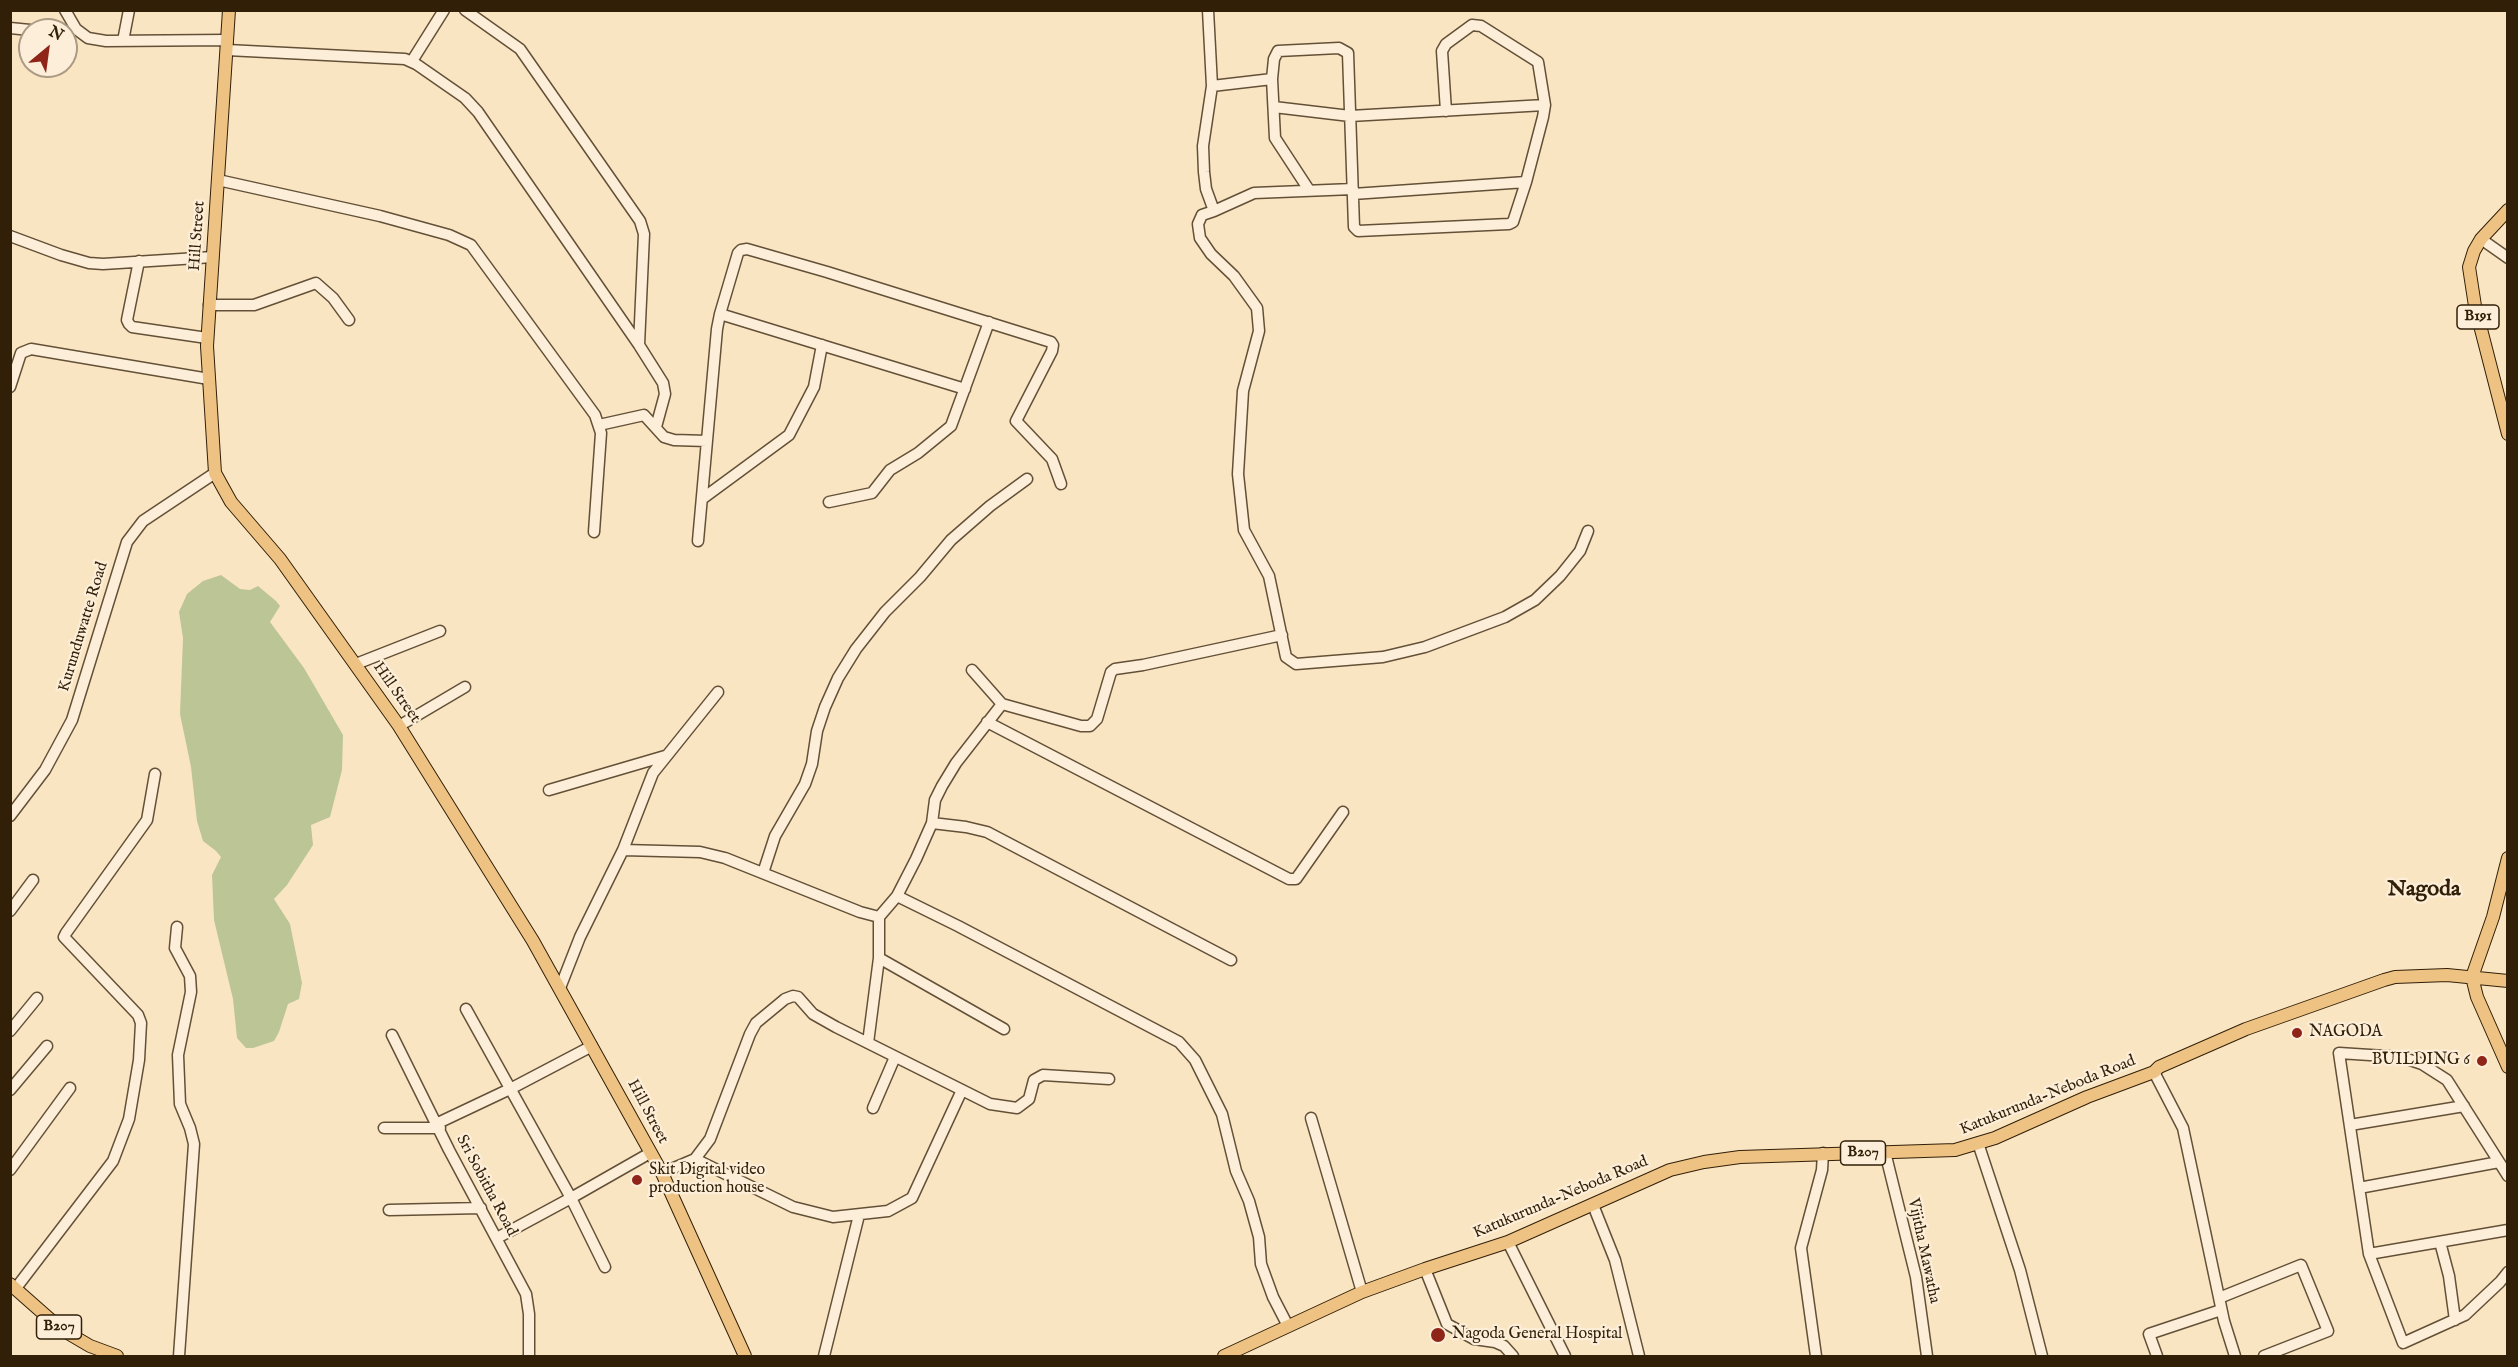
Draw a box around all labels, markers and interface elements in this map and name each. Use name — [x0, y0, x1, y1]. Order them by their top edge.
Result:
north arrow — [18, 18, 78, 78]
text: N — [45, 22, 67, 46]
street label: Hill Street — [186, 200, 210, 272]
road number: B191 — [2457, 305, 2499, 329]
street label: Kurunduwatte Road — [55, 560, 113, 694]
street label: Hill Street — [368, 659, 424, 727]
district label: Nagoda — [2388, 877, 2460, 903]
place label: NAGODA — [2309, 1023, 2382, 1043]
marker: NAGODA — [2290, 1026, 2304, 1040]
place label: BUILDING 6 — [2372, 1051, 2470, 1071]
street label: Katukurunda-Neboda Road — [1957, 1052, 2139, 1140]
marker: BUILDING 6 — [2475, 1054, 2489, 1068]
street label: Hill Street — [622, 1077, 672, 1147]
street label: Sri Sobitha Road — [451, 1132, 521, 1240]
road number: B207 — [1840, 1141, 1886, 1165]
street label: Katukurunda-Neboda Road — [1471, 1152, 1651, 1244]
place label: Skit Digital video production house — [649, 1161, 765, 1199]
marker: Skit Digital video production house — [630, 1173, 644, 1187]
street label: Vijitha Mawatha — [1902, 1197, 1944, 1305]
road number: B207 — [36, 1315, 82, 1339]
place label: Nagoda General Hospital — [1452, 1325, 1622, 1345]
marker: Nagoda General Hospital — [1429, 1326, 1447, 1344]

